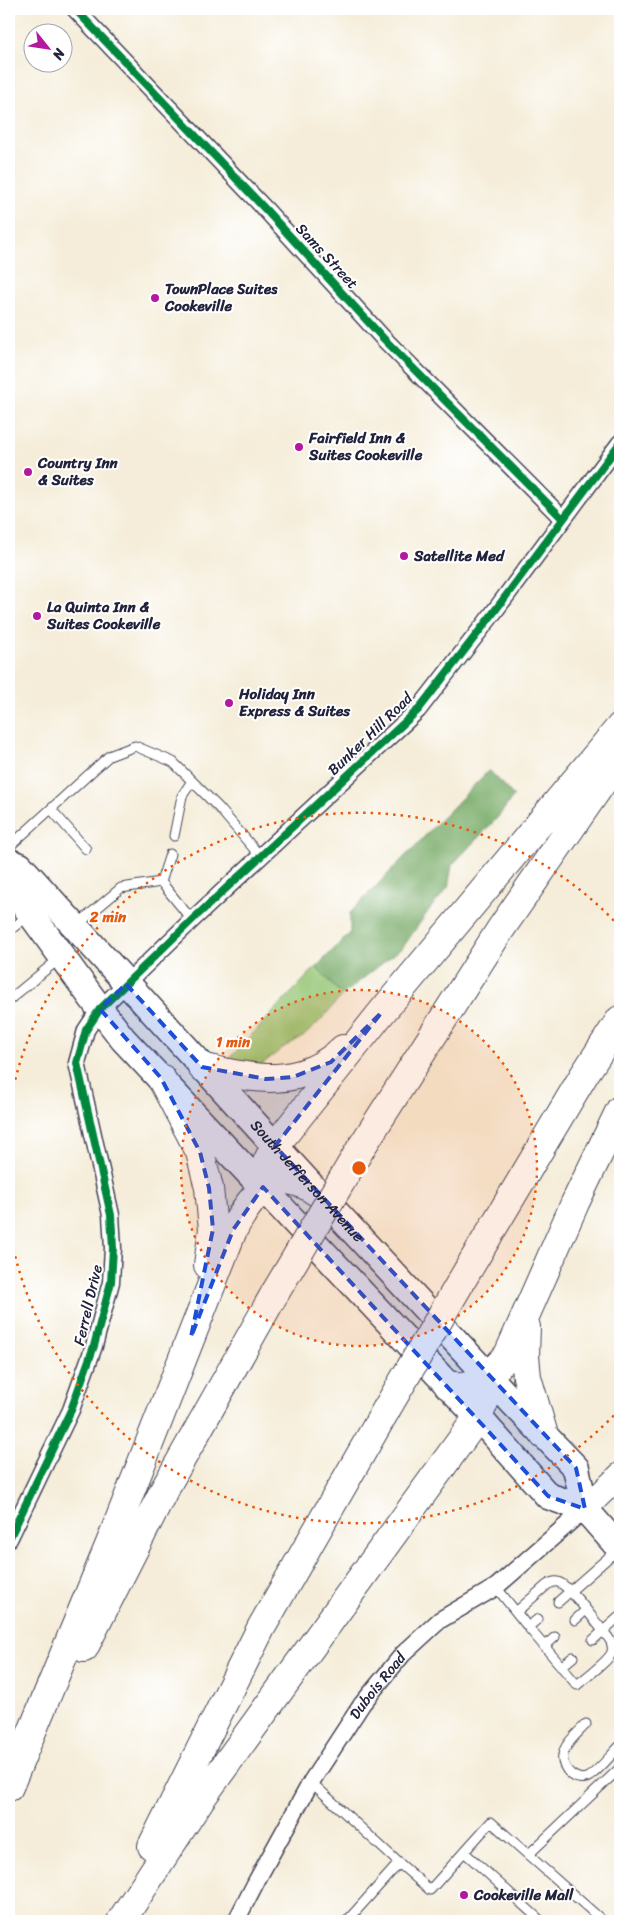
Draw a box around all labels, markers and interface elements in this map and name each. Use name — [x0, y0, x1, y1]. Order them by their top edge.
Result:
north arrow — [22, 22, 72, 72]
text: N — [45, 43, 73, 65]
street label: Sams Street — [289, 217, 365, 295]
place label: TownPlace Suites Cookeville — [164, 276, 278, 319]
marker: TownPlace Suites Cookeville — [149, 292, 161, 304]
place label: Fairfield Inn & Suites Cookeville — [308, 425, 423, 468]
marker: Fairfield Inn & Suites Cookeville — [293, 441, 305, 453]
place label: Country Inn & Suites — [37, 450, 119, 493]
marker: Country Inn & Suites — [22, 466, 34, 478]
place label: Satellite Med — [413, 543, 505, 569]
marker: Satellite Med — [398, 550, 410, 562]
place label: La Quinta Inn & Suites Cookeville — [46, 594, 161, 637]
marker: La Quinta Inn & Suites Cookeville — [31, 610, 43, 622]
place label: Holiday Inn Express & Suites — [238, 681, 351, 724]
street label: Bunker Hill Road — [321, 685, 420, 782]
marker: Holiday Inn Express & Suites — [223, 697, 235, 709]
text: 2 min — [89, 904, 127, 930]
text: 1 min — [216, 1029, 251, 1055]
street label: South Jefferson Avenue — [244, 1113, 371, 1249]
centre of rings — [350, 1159, 368, 1177]
street label: Ferrell Drive — [66, 1262, 110, 1348]
street label: Dubois Road — [342, 1646, 413, 1725]
place label: Cookeville Mall — [473, 1882, 574, 1908]
marker: Cookeville Mall — [458, 1889, 470, 1901]

